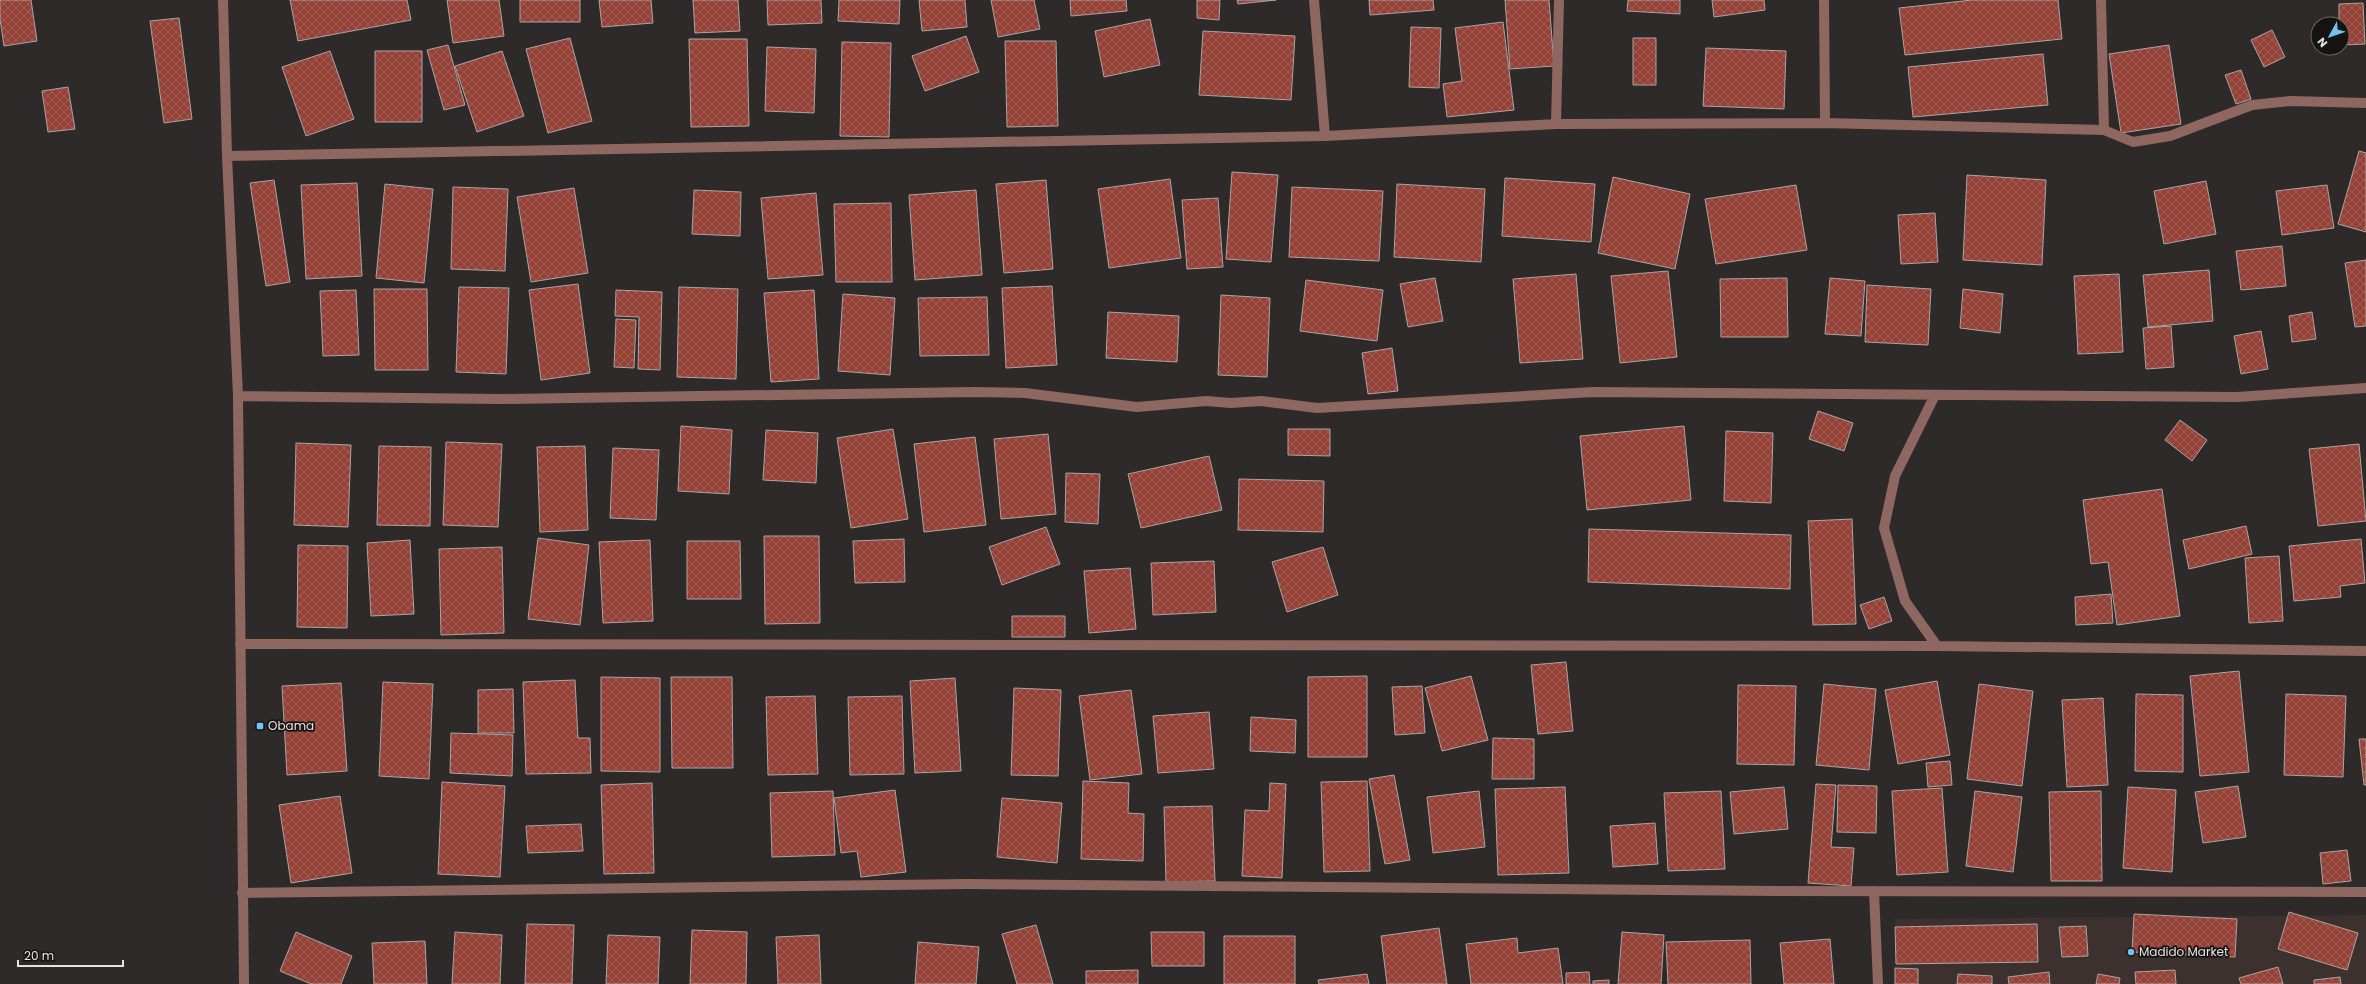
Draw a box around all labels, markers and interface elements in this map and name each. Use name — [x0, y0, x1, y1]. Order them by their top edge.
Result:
north arrow — [2310, 16, 2350, 56]
text: N — [2314, 34, 2331, 51]
place label: Obama — [268, 717, 314, 734]
marker: Obama — [255, 721, 265, 731]
scale bar — [18, 942, 123, 968]
place label: Madido Market — [2139, 943, 2228, 960]
text: 20 m — [24, 947, 54, 964]
marker: Madido Market — [2126, 947, 2136, 957]

